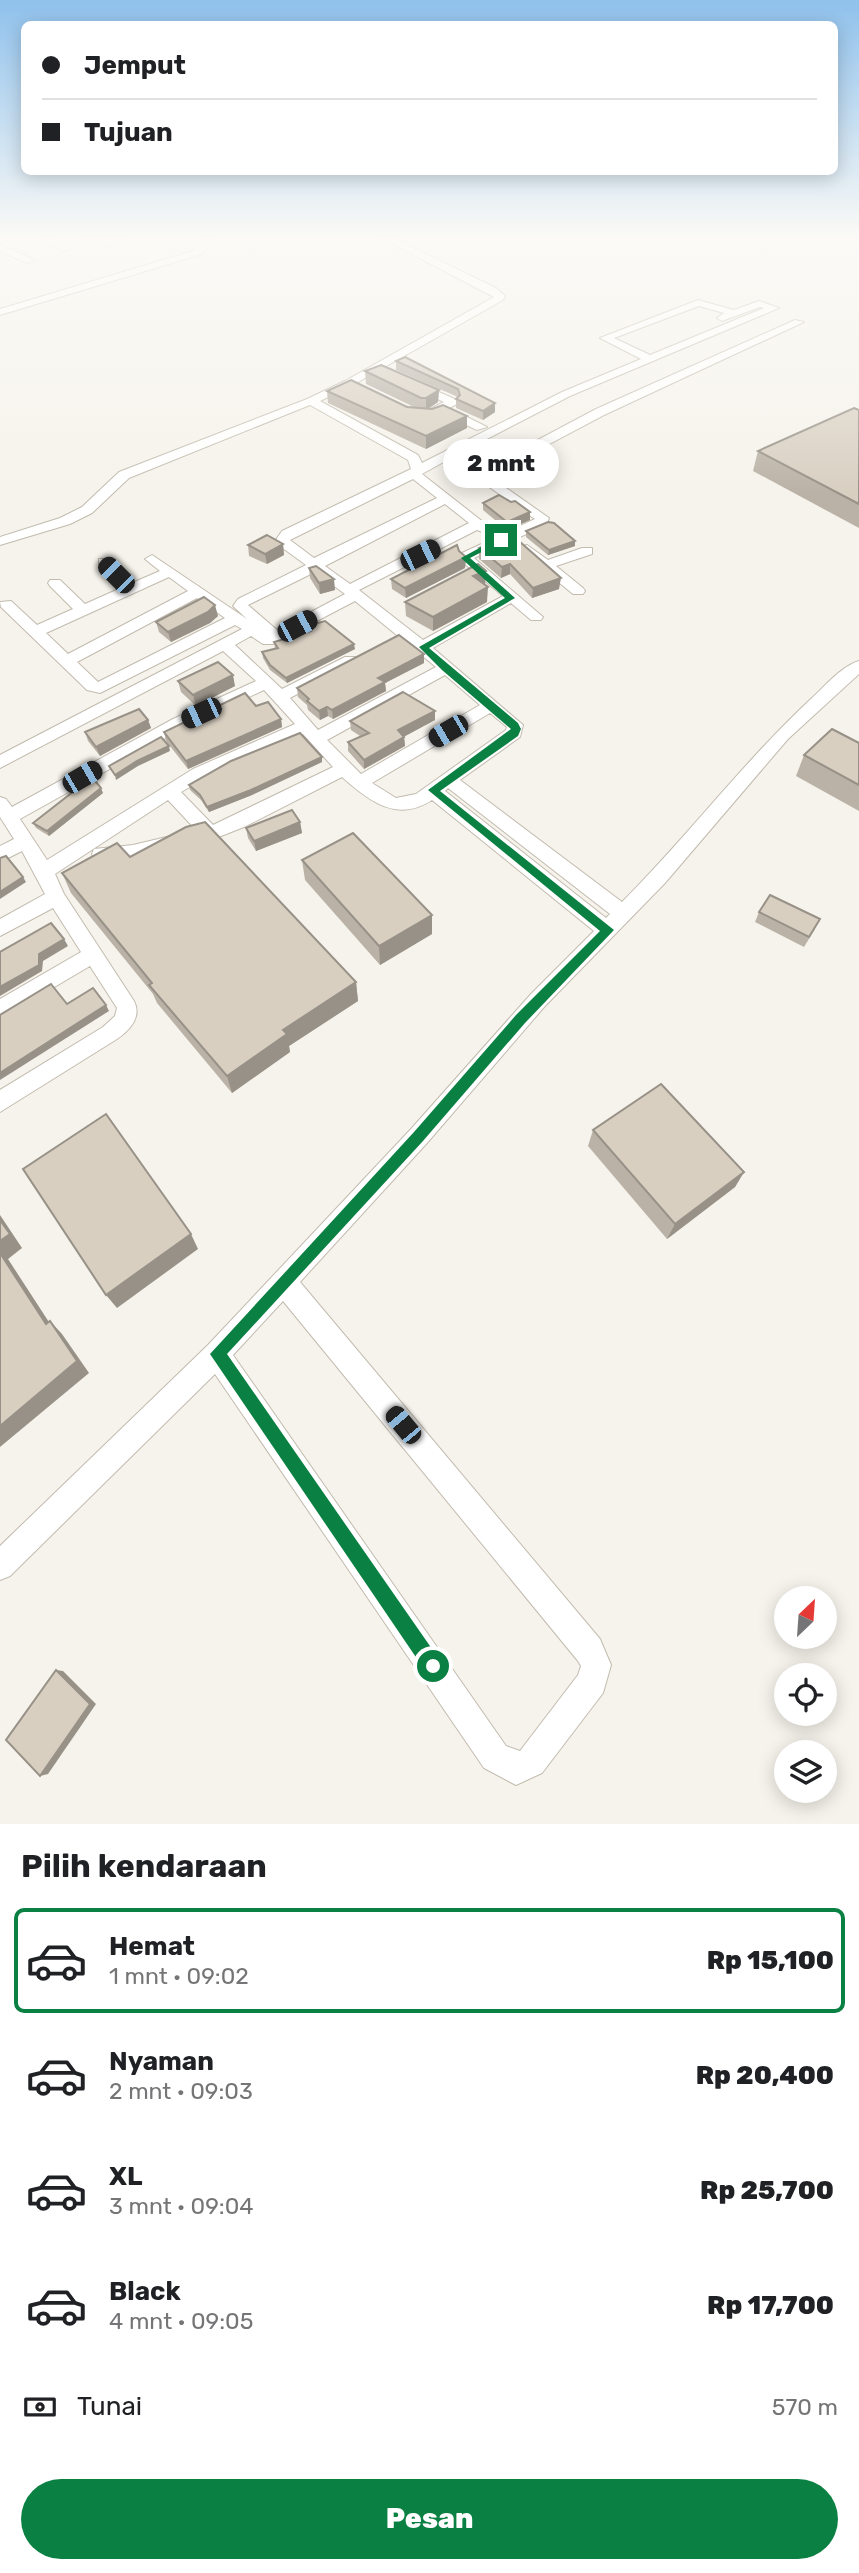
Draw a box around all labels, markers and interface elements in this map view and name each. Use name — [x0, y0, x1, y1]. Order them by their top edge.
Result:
text: Jemput — [84, 50, 186, 81]
text: Tujuan — [84, 117, 173, 148]
callout: 2 mnt — [443, 438, 559, 488]
text: 2 mnt — [467, 449, 535, 477]
route end — [485, 524, 517, 556]
car — [397, 536, 444, 574]
car — [94, 553, 139, 597]
car — [274, 607, 321, 645]
car — [178, 695, 225, 731]
car — [425, 711, 472, 751]
car — [59, 757, 106, 797]
car — [382, 1402, 425, 1448]
north arrow — [774, 1586, 836, 1648]
map controls — [774, 1586, 837, 1803]
route start — [417, 1650, 449, 1682]
button: locate — [774, 1663, 837, 1726]
button: layers — [774, 1740, 837, 1803]
text: Pilih kendaraan — [21, 1847, 267, 1885]
icon: car — [25, 1929, 88, 1992]
text: Hemat — [109, 1931, 195, 1962]
text: Rp 15,100 — [707, 1945, 834, 1976]
text: 1 mnt · 09:02 — [109, 1962, 249, 1990]
icon: car — [25, 2044, 88, 2107]
text: Nyaman — [109, 2046, 214, 2077]
text: Rp 20,400 — [696, 2060, 834, 2091]
text: 2 mnt · 09:03 — [109, 2077, 253, 2105]
icon: car — [25, 2159, 88, 2222]
text: XL — [109, 2161, 142, 2192]
text: Rp 25,700 — [700, 2175, 834, 2206]
text: 3 mnt · 09:04 — [109, 2192, 254, 2220]
icon: car — [25, 2274, 88, 2337]
text: Black — [109, 2276, 181, 2307]
text: Rp 17,700 — [707, 2290, 834, 2321]
text: 4 mnt · 09:05 — [109, 2307, 253, 2335]
icon: cash — [21, 2388, 59, 2426]
text: Tunai — [77, 2391, 142, 2422]
text: 570 m — [772, 2393, 838, 2421]
button: Pesan — [21, 2479, 838, 2559]

